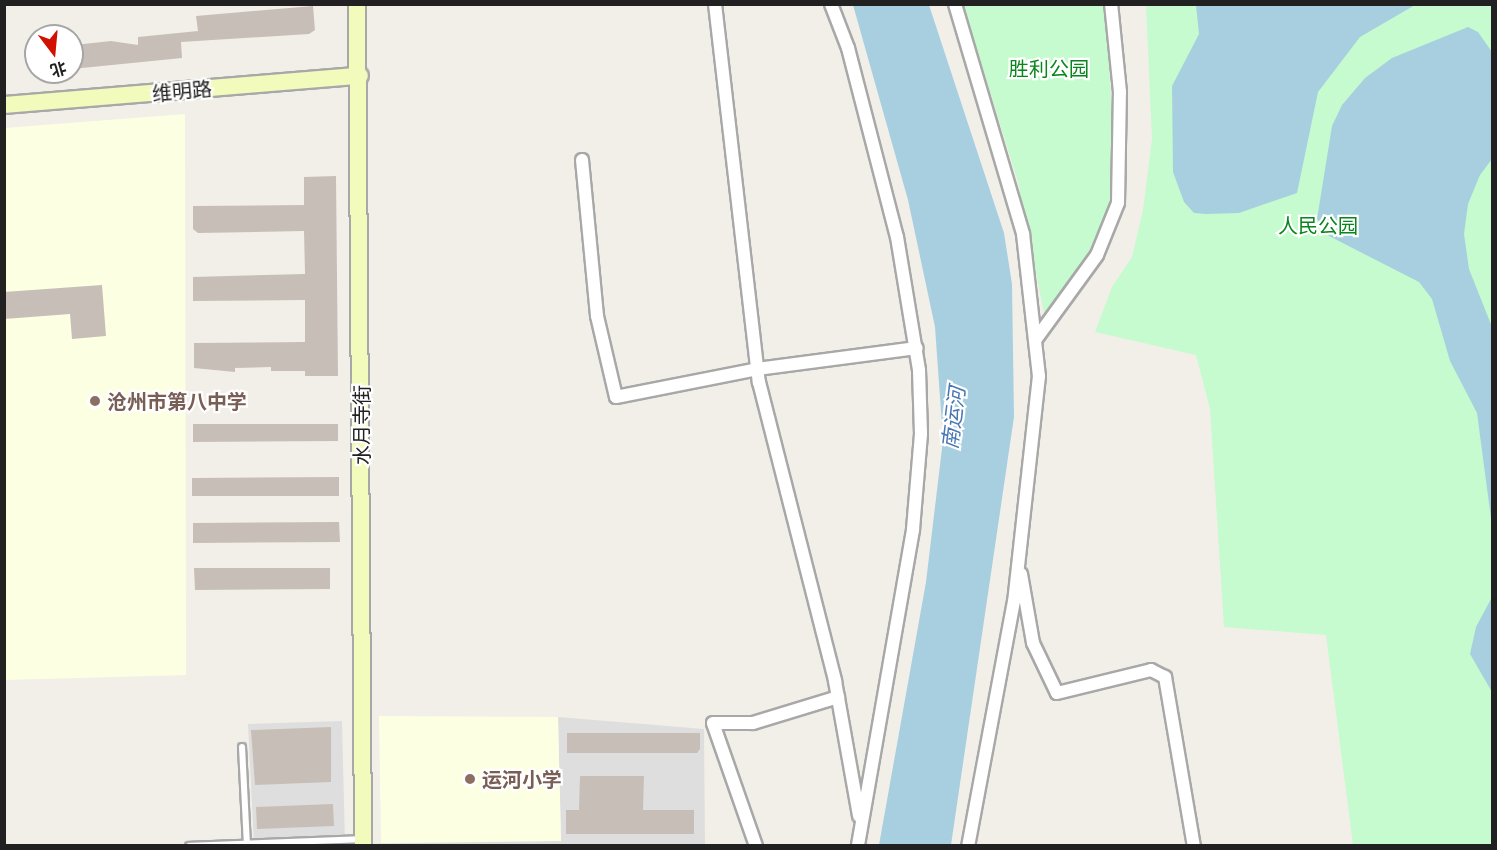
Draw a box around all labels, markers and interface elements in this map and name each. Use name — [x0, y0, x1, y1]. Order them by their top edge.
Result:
north arrow — [24, 24, 84, 84]
park label: 胜利公园 — [1009, 56, 1089, 80]
text: 北 — [48, 57, 69, 82]
street label: 维明路 — [151, 76, 213, 106]
park label: 人民公园 — [1278, 213, 1358, 237]
street label: 水月寺街 — [349, 385, 373, 465]
water label: 南运河 — [938, 385, 970, 451]
place label: 沧州市第八中学 — [107, 389, 247, 413]
marker: 沧州市第八中学 — [88, 394, 102, 408]
place label: 运河小学 — [482, 767, 562, 791]
marker: 运河小学 — [463, 772, 477, 786]

